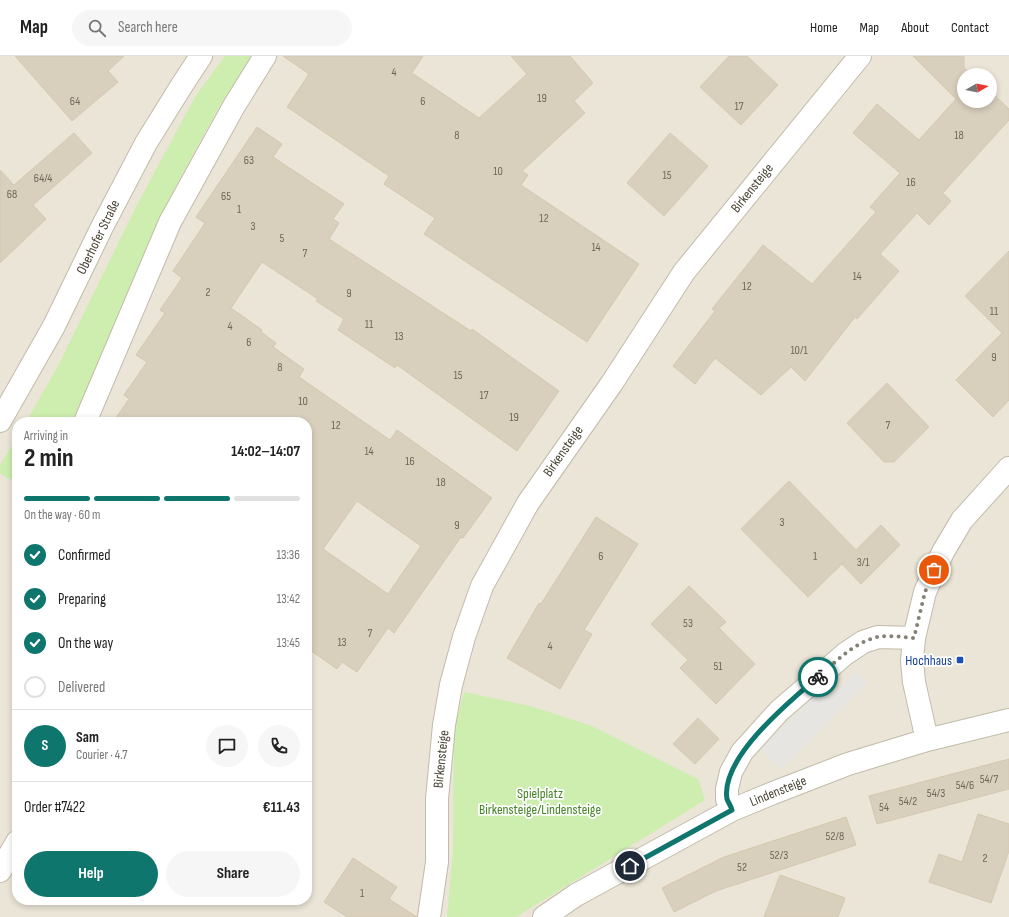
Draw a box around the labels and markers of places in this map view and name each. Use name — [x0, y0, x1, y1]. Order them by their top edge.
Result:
pin — [917, 553, 951, 587]
place label: Hochhaus — [905, 652, 952, 669]
marker: Hochhaus — [955, 655, 965, 665]
pin — [613, 849, 647, 883]

